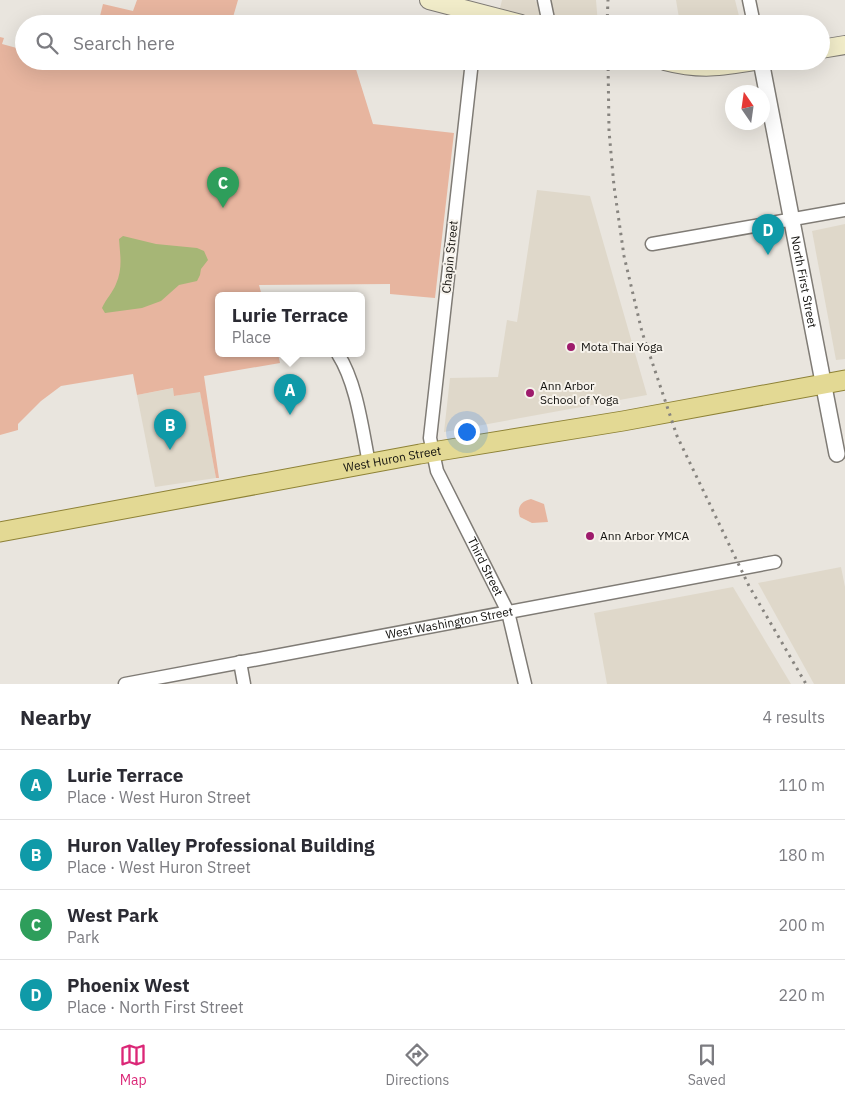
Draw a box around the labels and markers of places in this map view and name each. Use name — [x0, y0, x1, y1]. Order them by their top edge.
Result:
pin: C — [207, 167, 239, 208]
pin: D — [752, 214, 784, 255]
place label: Mota Thai Yoga — [581, 339, 663, 354]
marker: Mota Thai Yoga — [565, 341, 577, 353]
pin: A — [274, 374, 306, 415]
place label: Ann Arbor School of Yoga — [540, 378, 619, 407]
marker: Ann Arbor School of Yoga — [524, 387, 536, 399]
pin: B — [154, 409, 186, 450]
place label: Ann Arbor YMCA — [600, 528, 689, 543]
marker: Ann Arbor YMCA — [584, 530, 596, 542]

